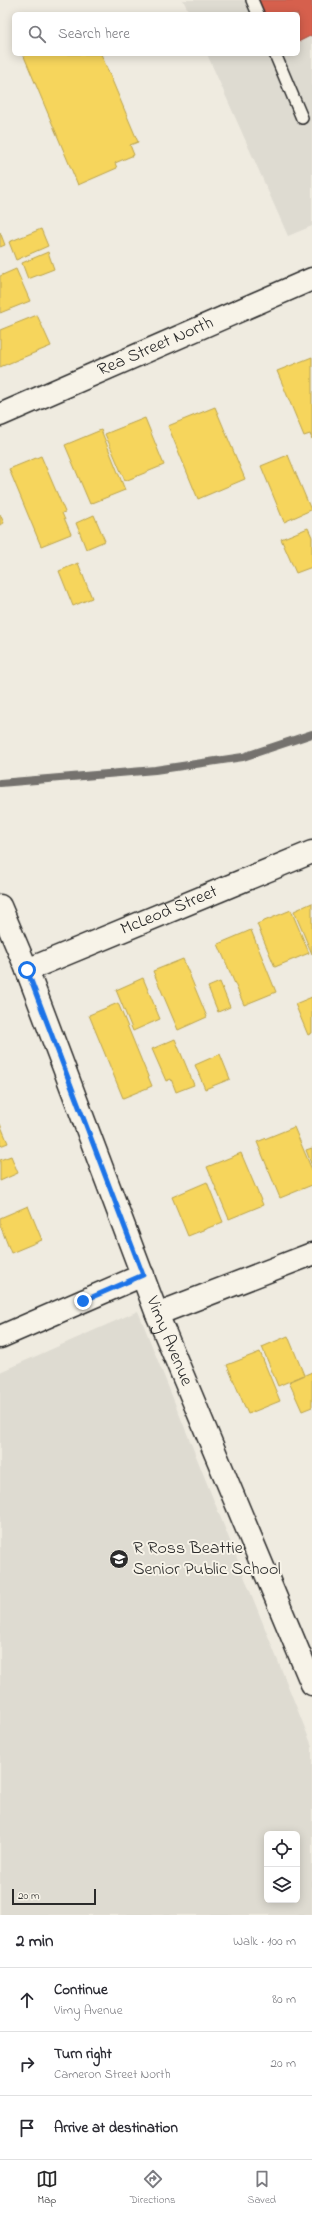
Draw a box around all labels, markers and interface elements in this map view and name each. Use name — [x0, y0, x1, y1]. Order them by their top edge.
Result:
search box — [12, 12, 300, 56]
icon: search — [26, 23, 48, 45]
text: Search here — [58, 23, 130, 45]
street label: Rea Street North — [94, 310, 218, 384]
street label: McLeod Street — [117, 879, 222, 943]
route start — [18, 961, 36, 979]
route end — [74, 1292, 92, 1310]
street label: Vimy Avenue — [138, 1292, 199, 1391]
place label: R Ross Beattie Senior Public School — [133, 1536, 281, 1583]
school or university icon: R Ross Beattie Senior Public School — [108, 1548, 130, 1570]
map controls — [264, 1831, 300, 1903]
button: locate — [264, 1831, 300, 1867]
button: layers — [264, 1867, 300, 1903]
scale bar — [12, 1887, 96, 1906]
text: 20 m — [18, 1888, 40, 1904]
text: 2 min — [16, 1929, 53, 1954]
text: Walk · 100 m — [233, 1932, 296, 1951]
text: Continue — [54, 1979, 108, 2001]
icon: ahead — [16, 1989, 38, 2011]
text: 80 m — [272, 1990, 296, 2009]
text: Vimy Avenue — [54, 2001, 123, 2020]
text: Turn right — [54, 2043, 112, 2065]
icon: right — [16, 2053, 38, 2075]
text: 20 m — [271, 2054, 296, 2073]
text: Cameron Street North — [54, 2065, 171, 2084]
icon: arrive — [16, 2117, 38, 2139]
text: Arrive at destination — [54, 2117, 178, 2139]
tab: Map — [36, 2168, 58, 2208]
tab: Directions — [130, 2168, 175, 2208]
tab: Saved — [247, 2168, 276, 2208]

